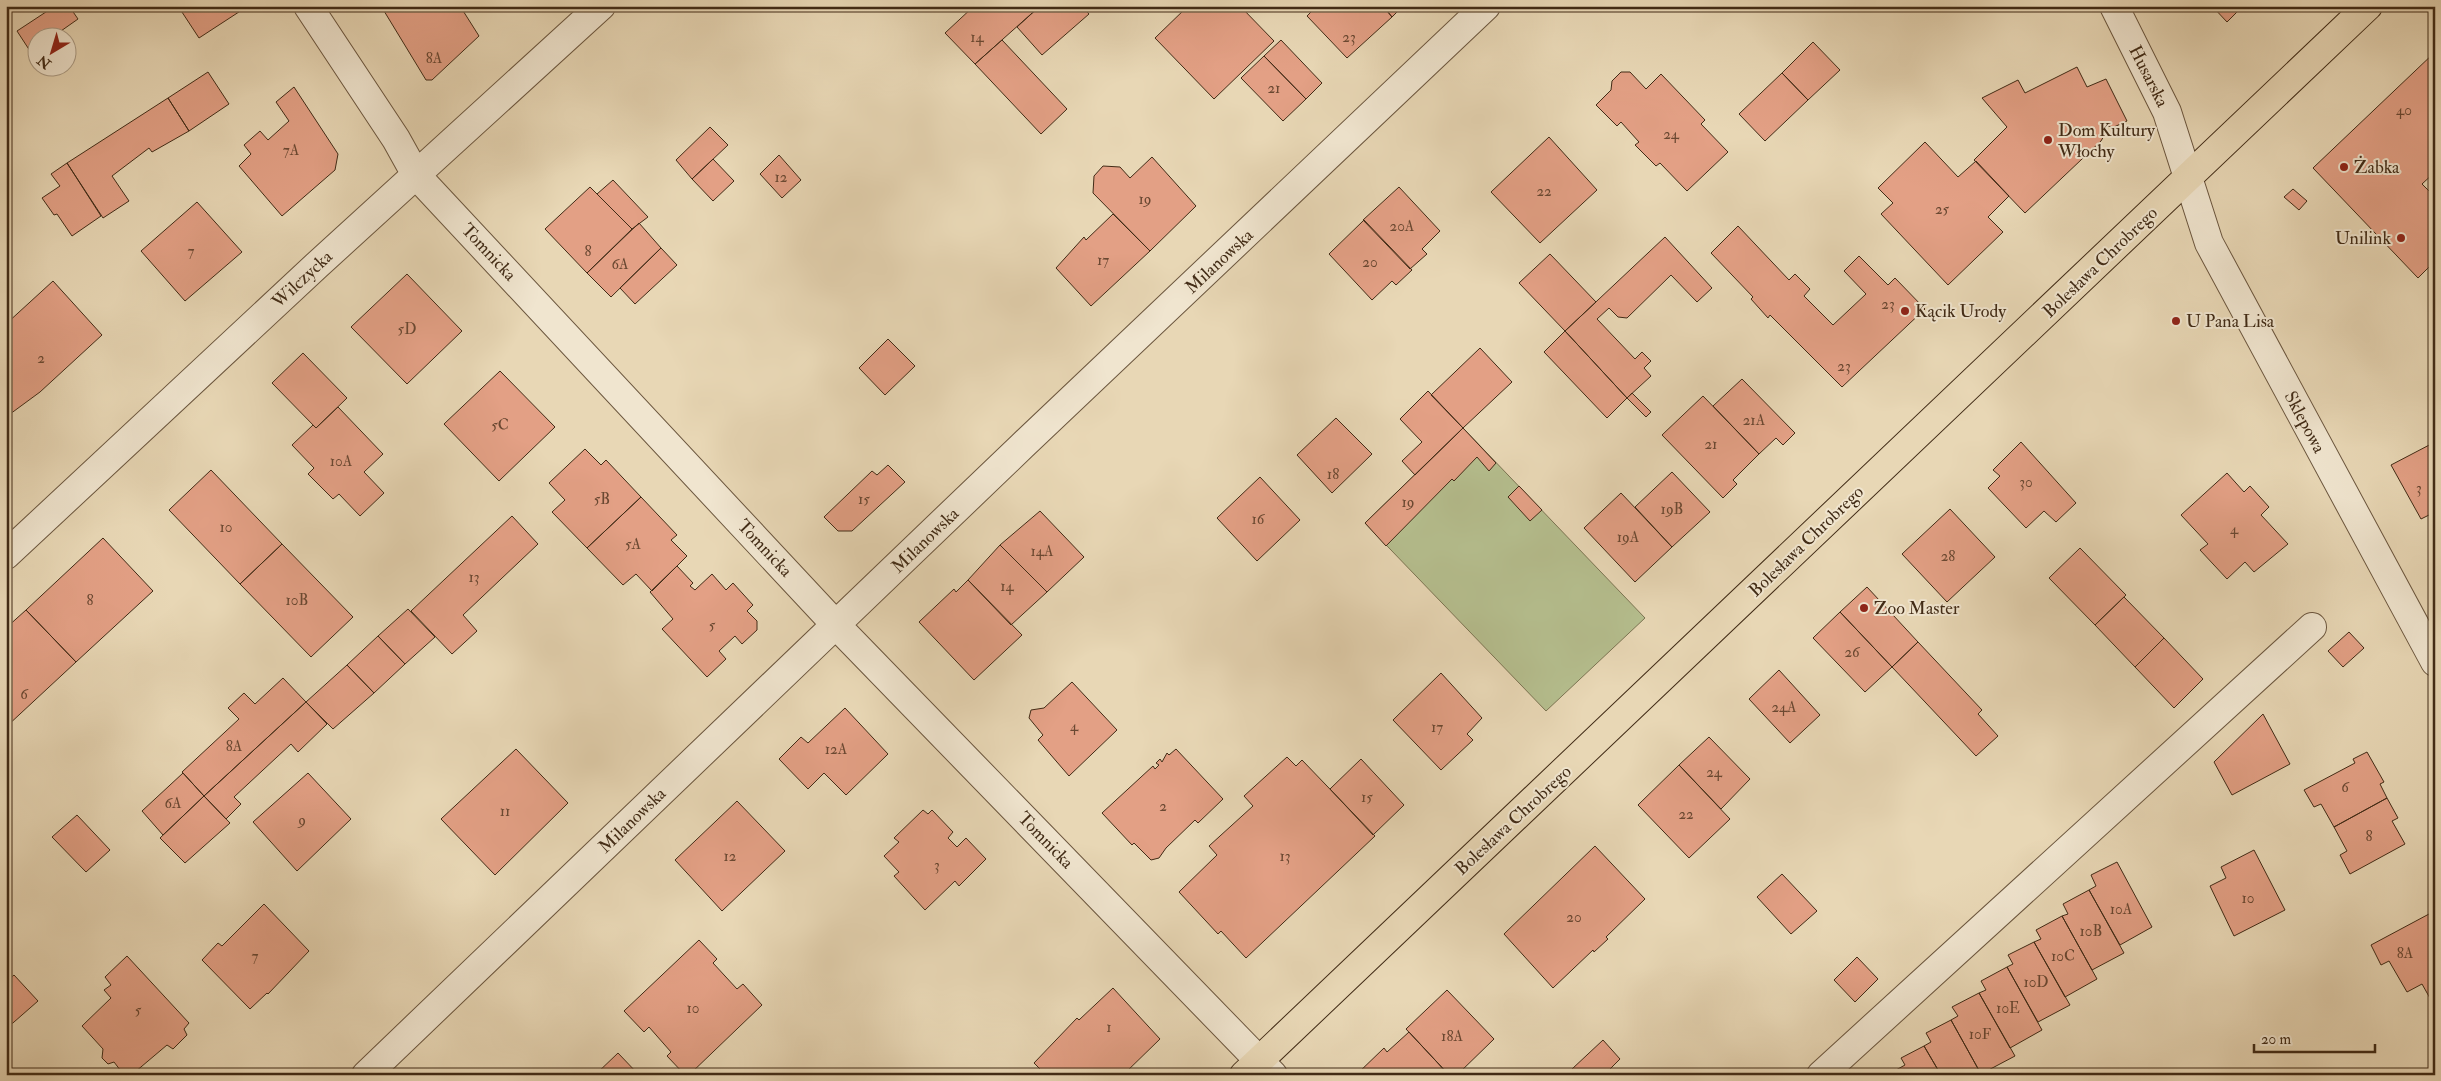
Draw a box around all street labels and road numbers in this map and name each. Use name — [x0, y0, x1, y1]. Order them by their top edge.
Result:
street label: Husarska — [2123, 42, 2174, 111]
street label: Bolesława Chrobrego — [2038, 201, 2163, 323]
street label: Tomnicka — [456, 219, 522, 286]
street label: Milanowska — [1180, 224, 1259, 299]
street label: Wilczycka — [267, 245, 338, 314]
street label: Sklepowa — [2279, 387, 2331, 458]
street label: Bolesława Chrobrego — [1744, 480, 1869, 602]
street label: Milanowska — [887, 502, 964, 578]
street label: Tomnicka — [732, 515, 798, 582]
street label: Bolesława Chrobrego — [1450, 760, 1577, 880]
street label: Milanowska — [594, 782, 671, 858]
street label: Tomnicka — [1013, 807, 1079, 874]

